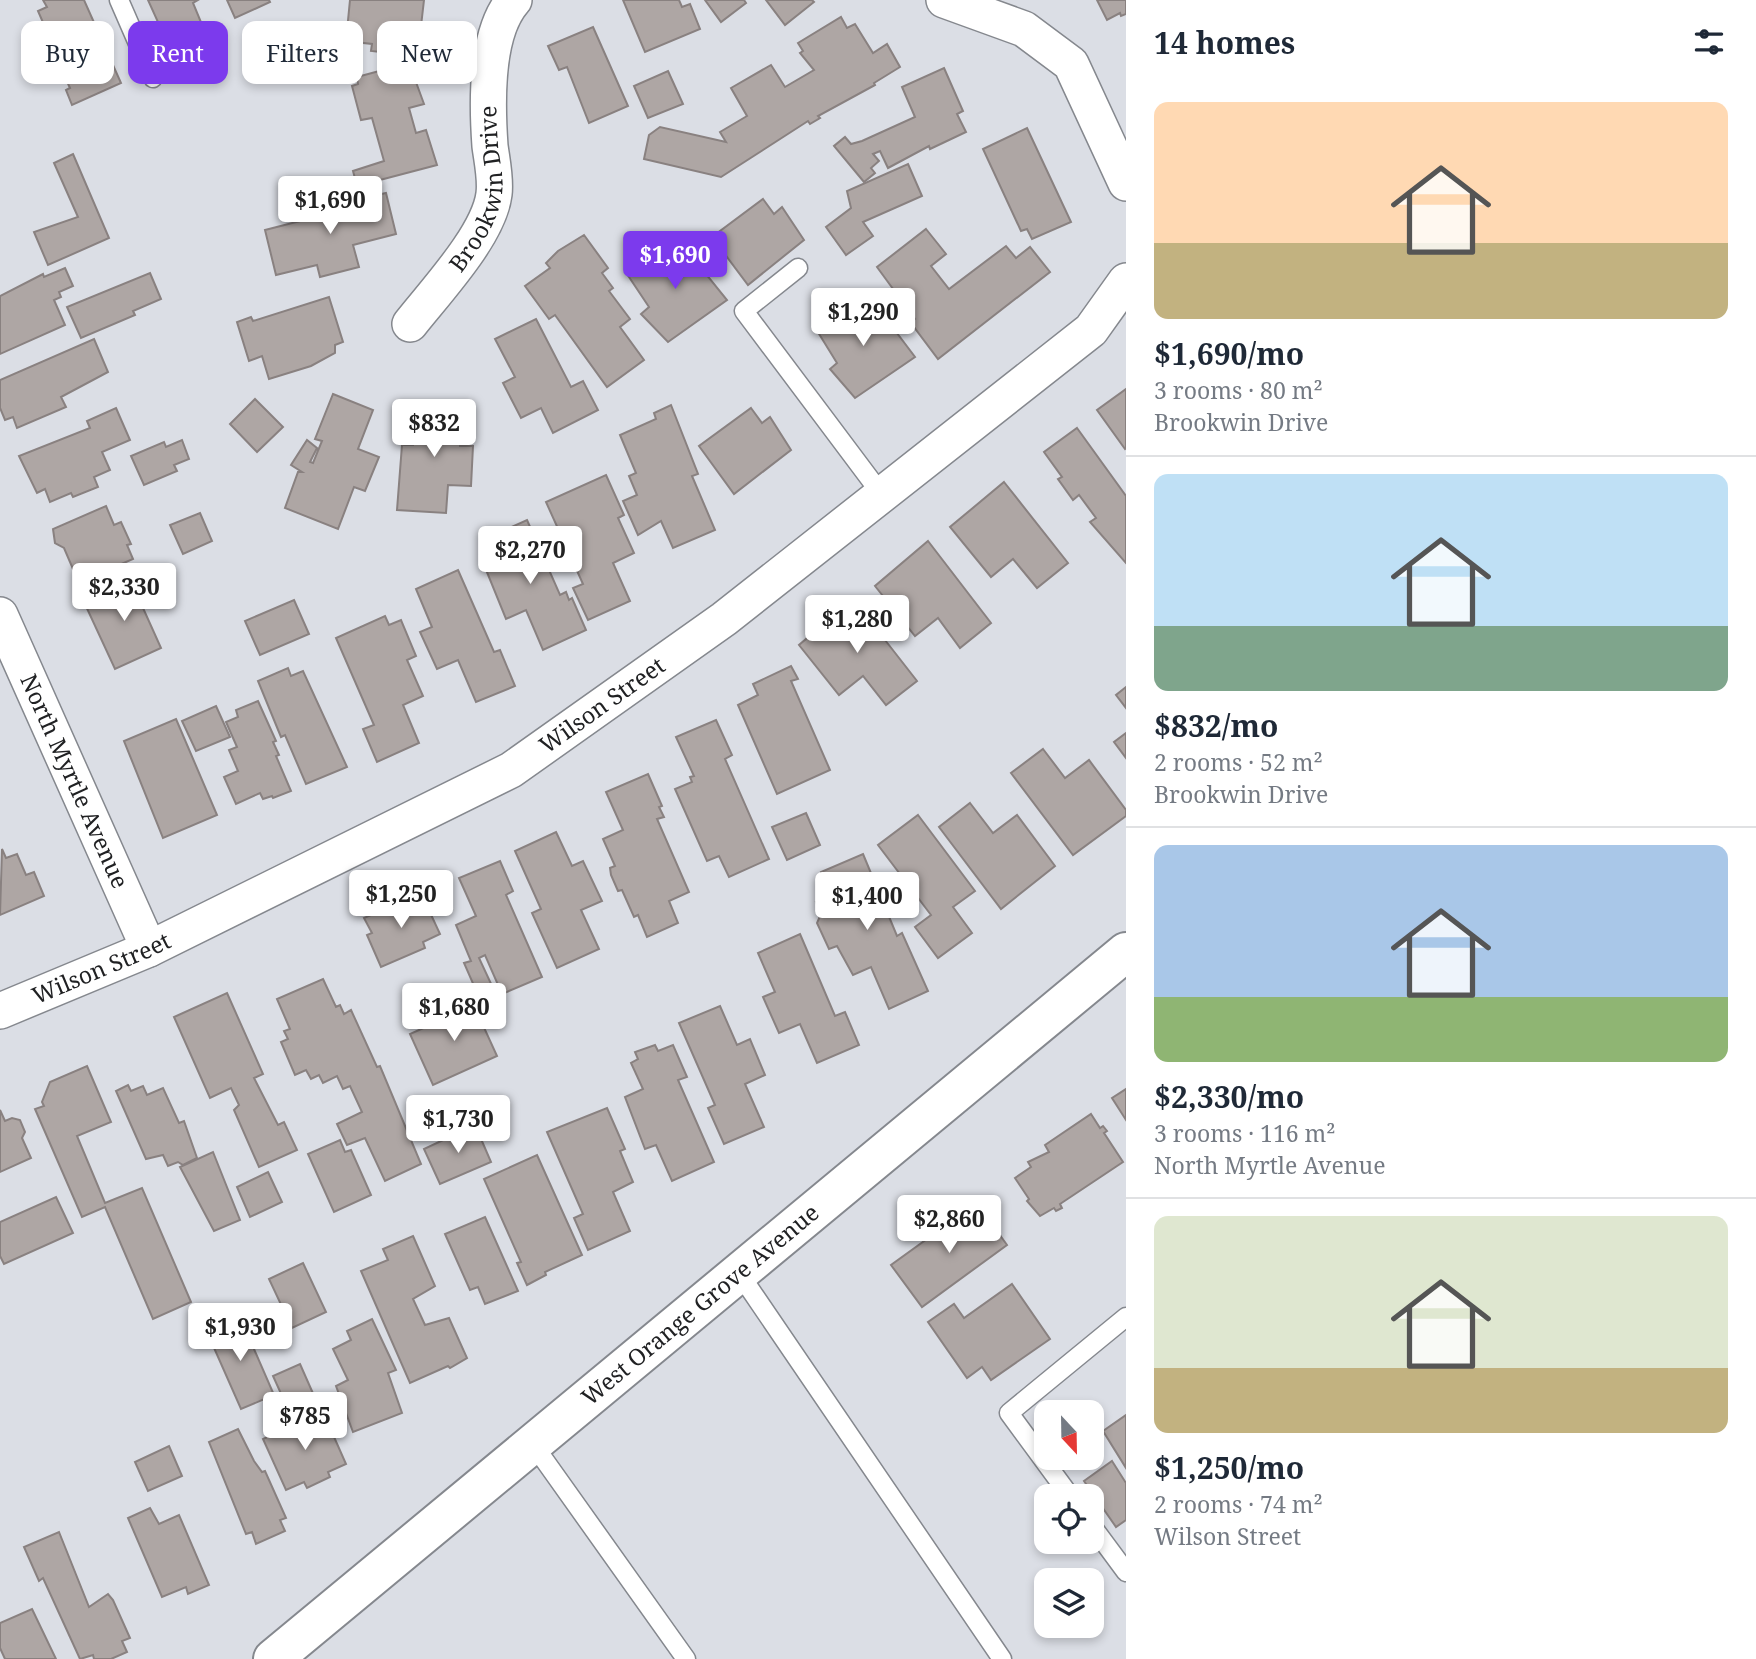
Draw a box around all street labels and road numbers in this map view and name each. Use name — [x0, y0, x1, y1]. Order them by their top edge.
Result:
street label: Brookwin Drive — [441, 105, 510, 278]
street label: Wilson Street — [532, 649, 671, 760]
street label: North Myrtle Avenue — [13, 669, 137, 893]
street label: Wilson Street — [27, 924, 176, 1011]
street label: West Orange Grove Avenue — [574, 1196, 825, 1412]

